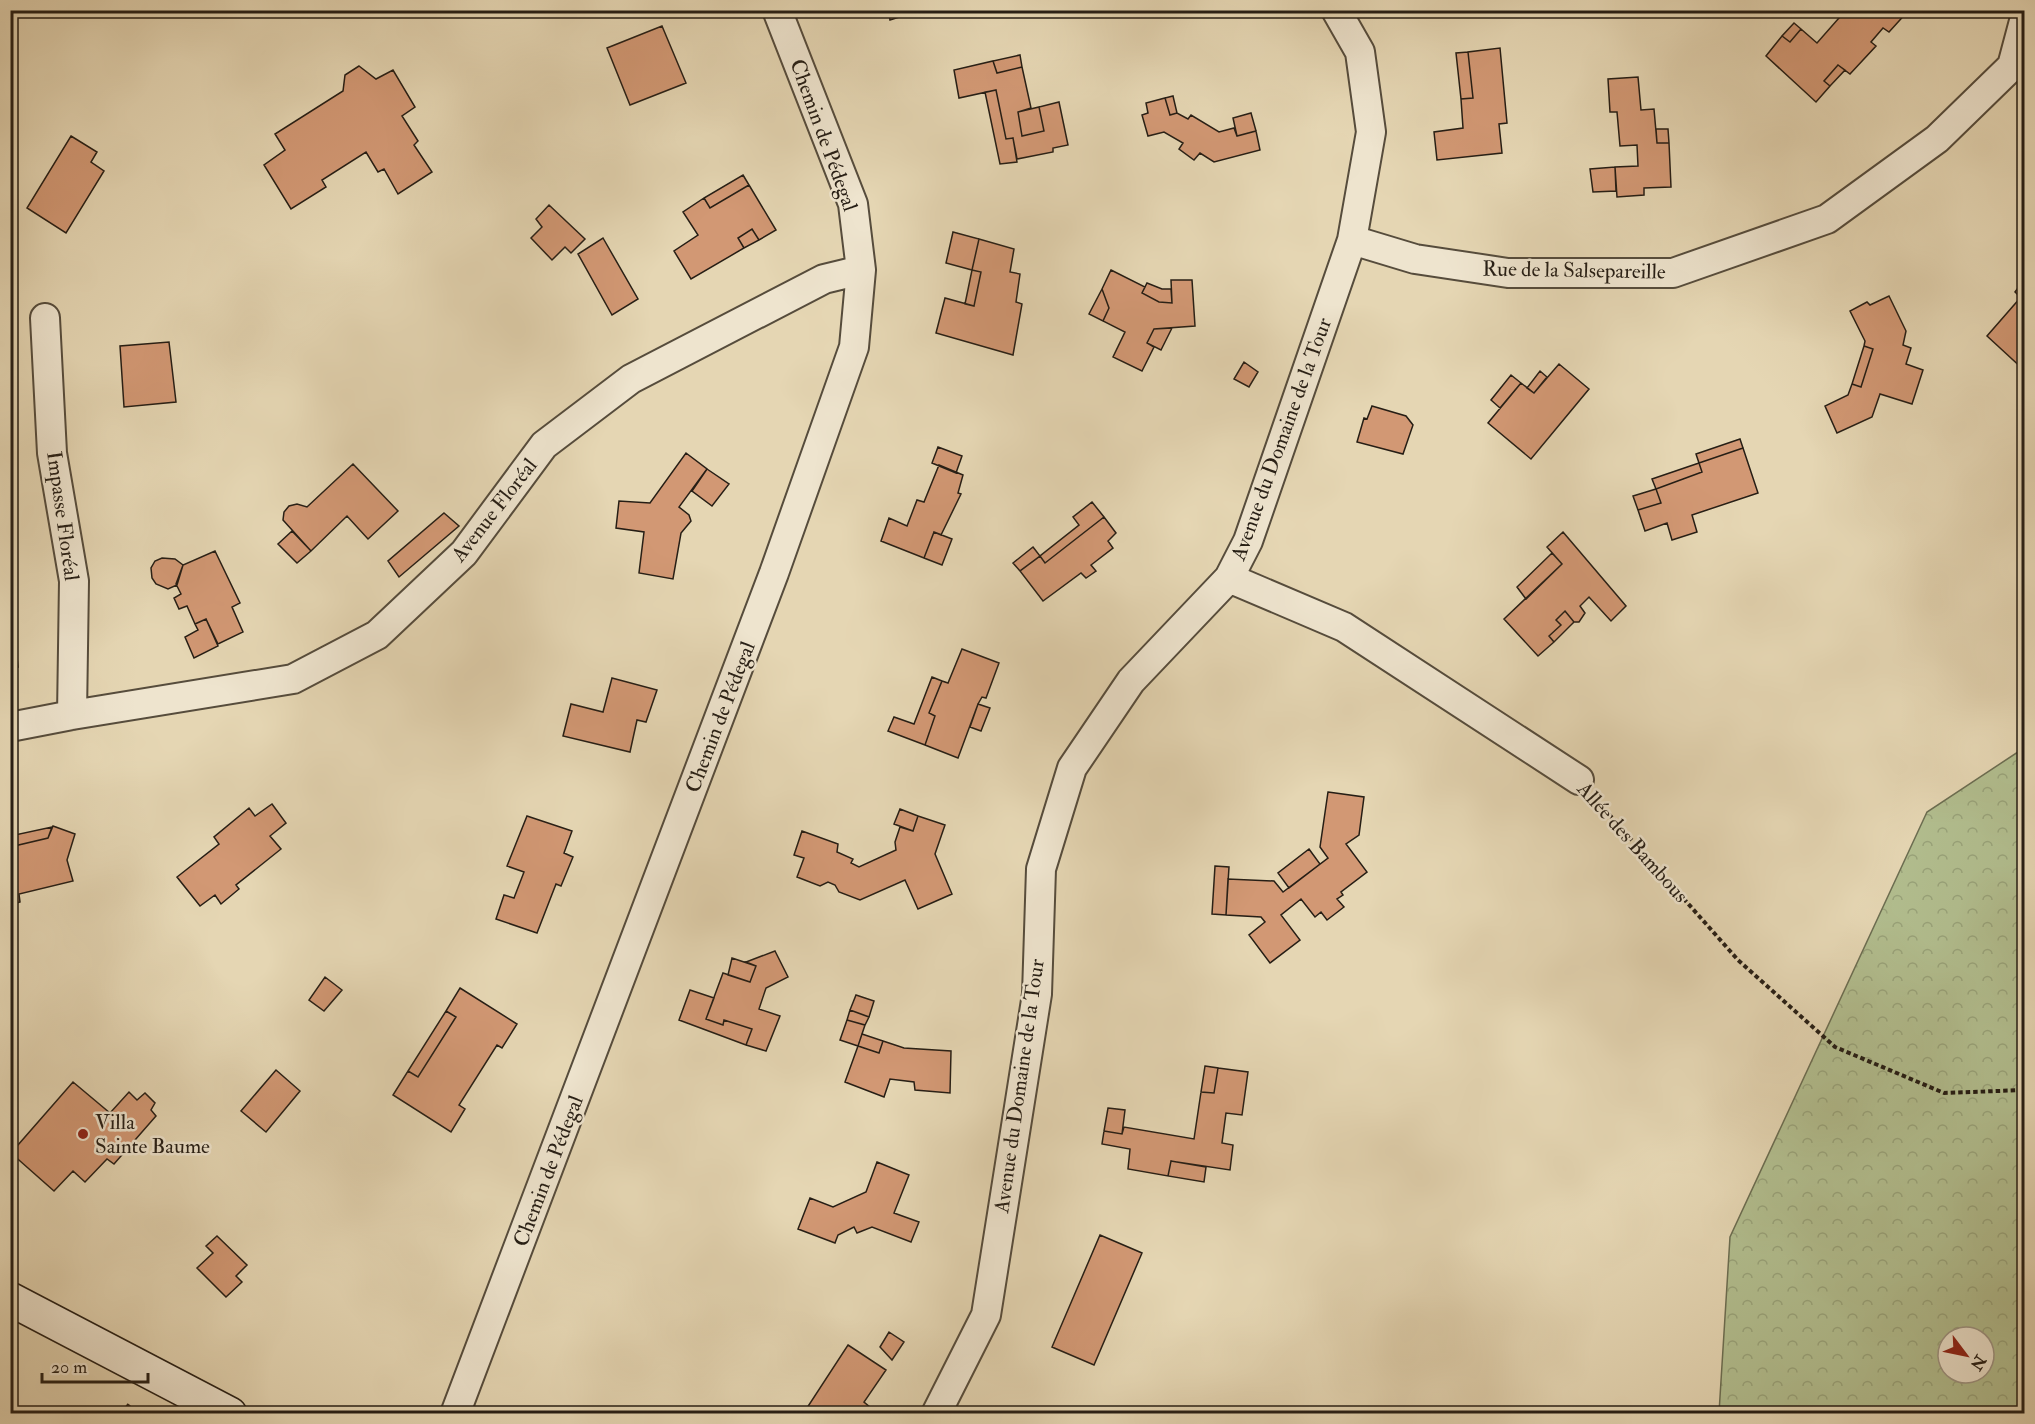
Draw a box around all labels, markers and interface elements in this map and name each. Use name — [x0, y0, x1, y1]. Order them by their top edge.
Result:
street label: Chemin de Pédegal — [784, 55, 864, 215]
street label: Rue de la Salsepareille — [1482, 255, 1666, 286]
street label: Avenue du Domaine de la Tour — [1225, 314, 1338, 565]
street label: Impasse Floréal — [40, 449, 85, 583]
street label: Avenue Floréal — [445, 453, 544, 568]
street label: Chemin de Pédegal — [679, 637, 762, 797]
street label: Allée des Bambous — [1570, 775, 1694, 909]
street label: Avenue du Domaine de la Tour — [988, 957, 1051, 1216]
street label: Chemin de Pédegal — [507, 1091, 590, 1251]
place label: Villa Sainte Baume — [95, 1109, 210, 1160]
marker: Villa Sainte Baume — [76, 1127, 90, 1141]
north arrow — [1936, 1325, 1996, 1385]
scale bar — [42, 1346, 148, 1384]
text: N — [1965, 1350, 1991, 1374]
text: 20 m — [51, 1356, 87, 1379]

